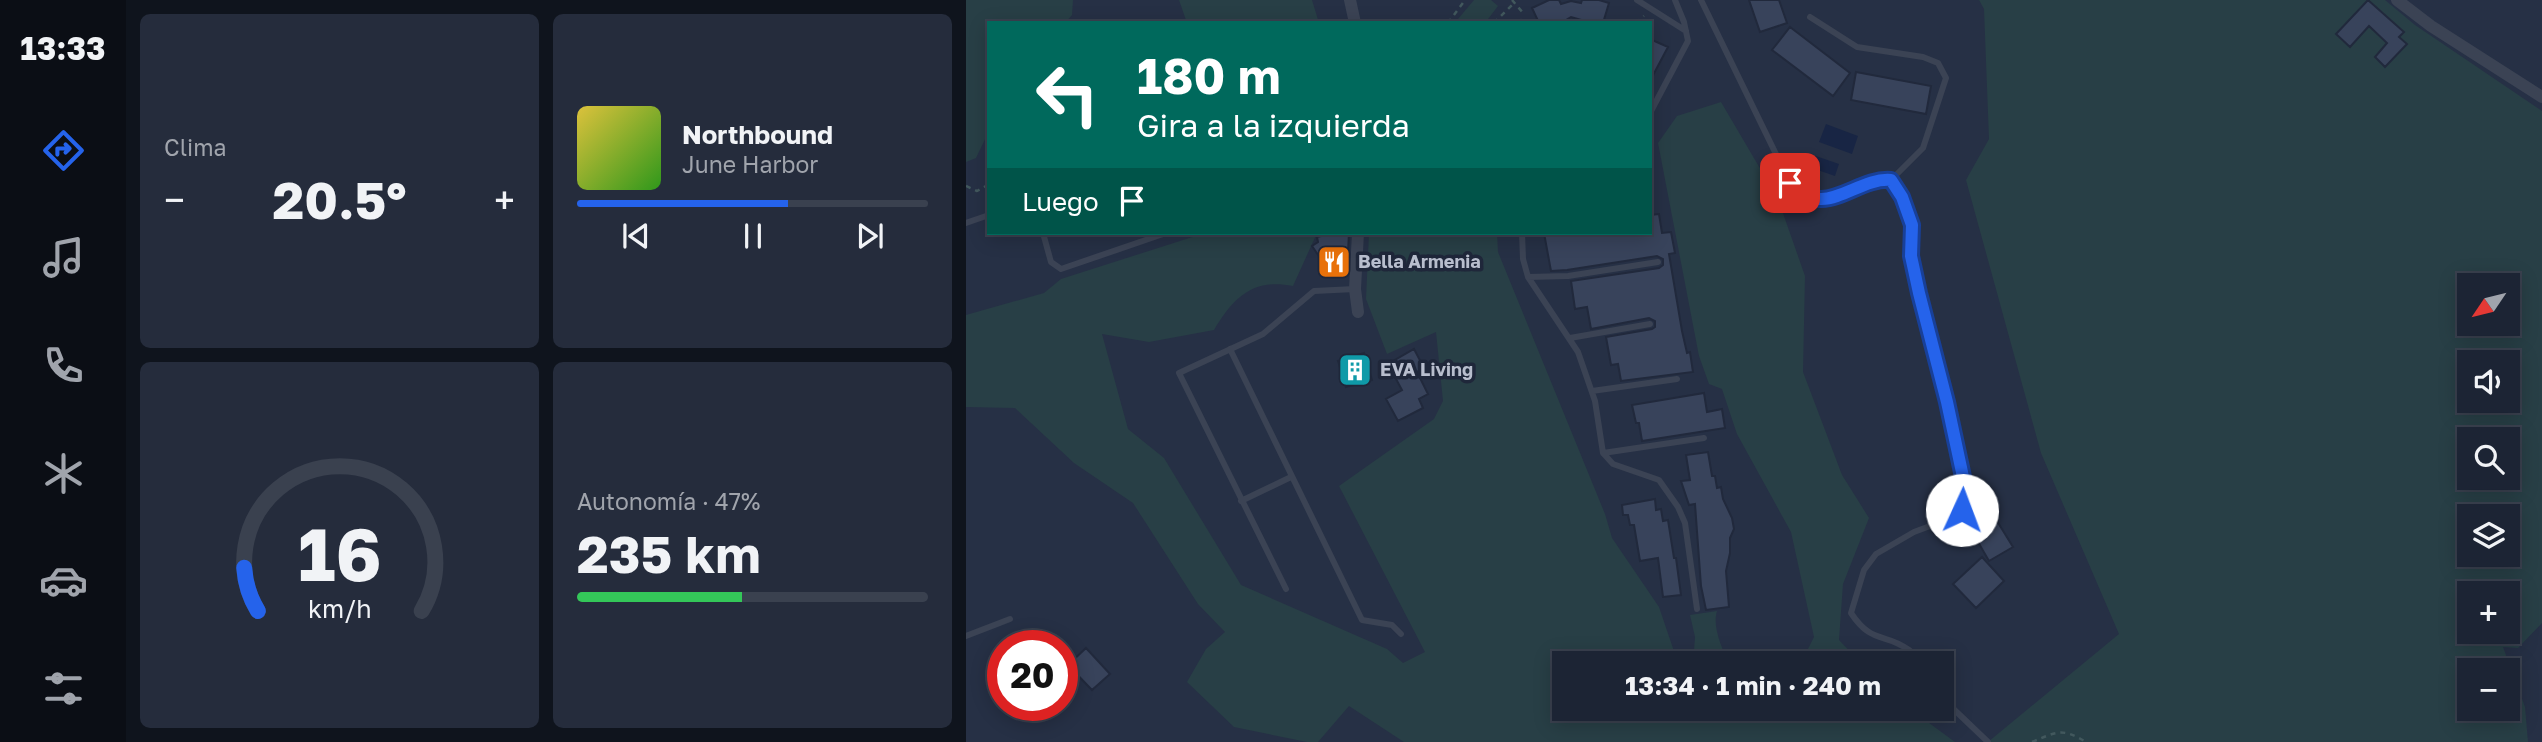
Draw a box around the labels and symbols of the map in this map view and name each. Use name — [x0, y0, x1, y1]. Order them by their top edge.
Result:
pin — [1760, 153, 1820, 213]
restaurant icon: Bella Armenia — [1315, 243, 1353, 281]
place label: Bella Armenia — [1358, 250, 1481, 272]
north arrow — [2457, 273, 2520, 336]
building icon: EVA Living — [1336, 351, 1374, 389]
place label: EVA Living — [1380, 358, 1473, 380]
position arrow — [1925, 473, 1999, 547]
speed limit sign: 20 — [987, 630, 1078, 721]

